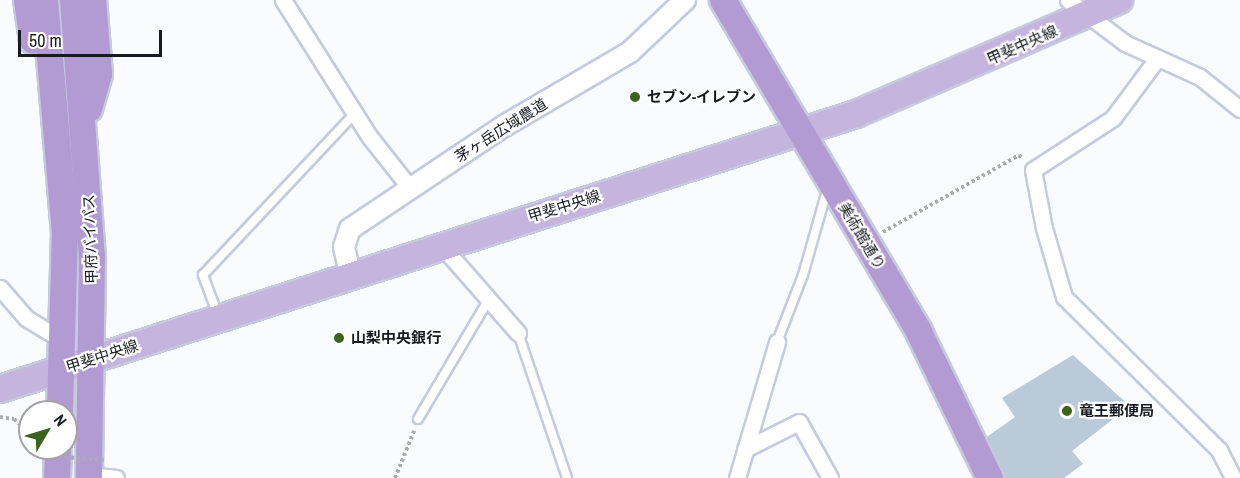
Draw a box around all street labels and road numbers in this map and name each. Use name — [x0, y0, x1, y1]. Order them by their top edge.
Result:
street label: 甲斐中央線 — [984, 22, 1060, 68]
street label: 茅ヶ岳広域農道 — [452, 95, 550, 165]
street label: 甲斐中央線 — [526, 186, 602, 226]
street label: 甲府バイパス — [79, 194, 101, 284]
street label: 美術館通り — [835, 199, 889, 273]
street label: 甲斐中央線 — [64, 336, 140, 376]

